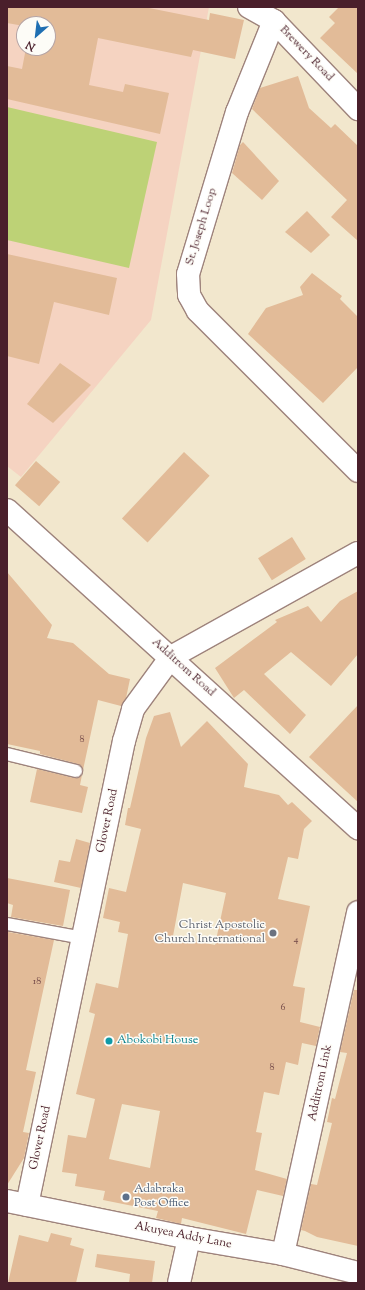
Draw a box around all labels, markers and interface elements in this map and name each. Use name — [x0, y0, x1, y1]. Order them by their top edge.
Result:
north arrow — [16, 16, 56, 56]
street label: Brewery Road — [276, 23, 336, 85]
text: N — [23, 37, 38, 55]
street label: St. Joseph Loop — [183, 187, 221, 267]
street label: Additrom Road — [148, 636, 218, 700]
house number: 8 — [80, 734, 84, 746]
street label: Glover Road — [94, 788, 122, 854]
place label: Christ Apostolic Church International — [154, 919, 265, 947]
marker: Christ Apostolic Church International — [268, 928, 278, 938]
house number: 4 — [293, 934, 299, 946]
house number: 18 — [33, 976, 41, 988]
house number: 6 — [281, 1002, 285, 1014]
place label: Abokobi House — [117, 1034, 198, 1048]
marker: Abokobi House — [104, 1036, 114, 1046]
street label: Additrom Link — [306, 1043, 336, 1123]
house number: 8 — [270, 1062, 274, 1074]
street label: Glover Road — [27, 1105, 55, 1171]
place label: Adabraka Post Office — [134, 1183, 189, 1211]
marker: Adabraka Post Office — [121, 1192, 131, 1202]
street label: Akuyea Addy Lane — [133, 1220, 233, 1252]

